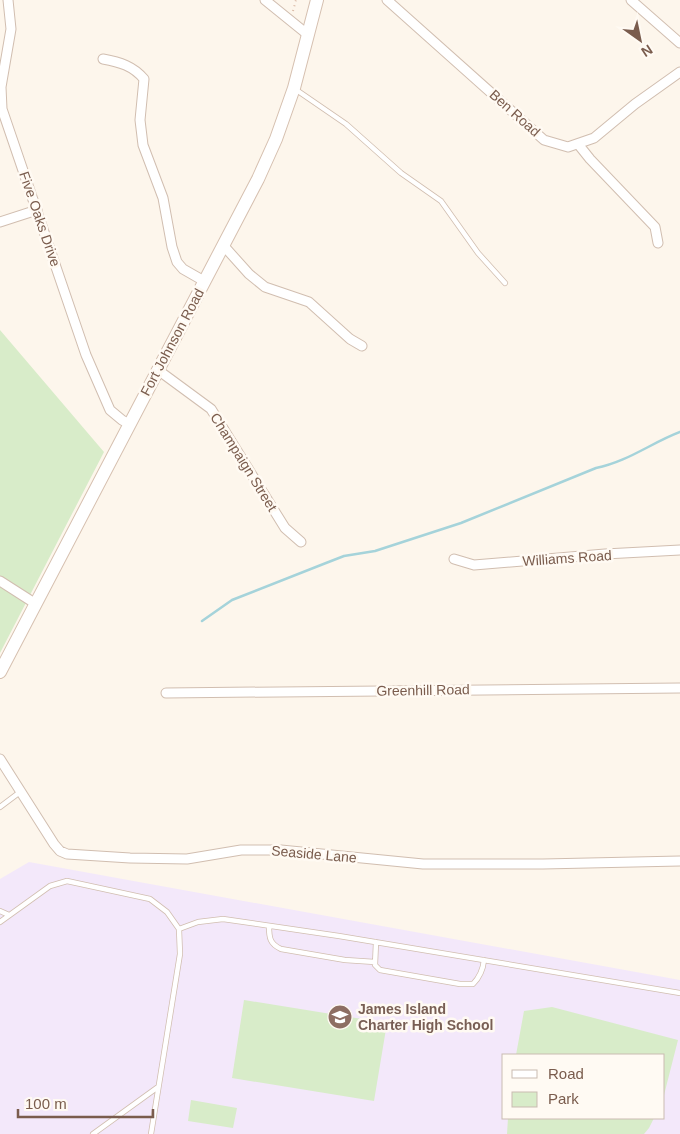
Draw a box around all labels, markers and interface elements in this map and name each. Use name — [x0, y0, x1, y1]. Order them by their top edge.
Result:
north arrow — [615, 15, 665, 65]
text: N — [638, 41, 656, 60]
street label: Ben Road — [487, 86, 543, 140]
street label: Five Oaks Drive — [16, 169, 64, 269]
street label: Fort Johnson Road — [137, 286, 207, 398]
street label: Champaign Street — [207, 410, 281, 514]
street label: Williams Road — [522, 547, 612, 569]
street label: Greenhill Road — [376, 681, 470, 699]
street label: Seaside Lane — [271, 842, 358, 866]
place label: James Island Charter High School — [358, 1001, 493, 1033]
school or university icon: James Island Charter High School — [327, 1004, 353, 1030]
legend — [502, 1054, 665, 1119]
text: Road — [548, 1065, 584, 1082]
scale bar — [18, 1086, 152, 1118]
text: Park — [548, 1090, 579, 1107]
text: 100 m — [25, 1095, 67, 1112]

